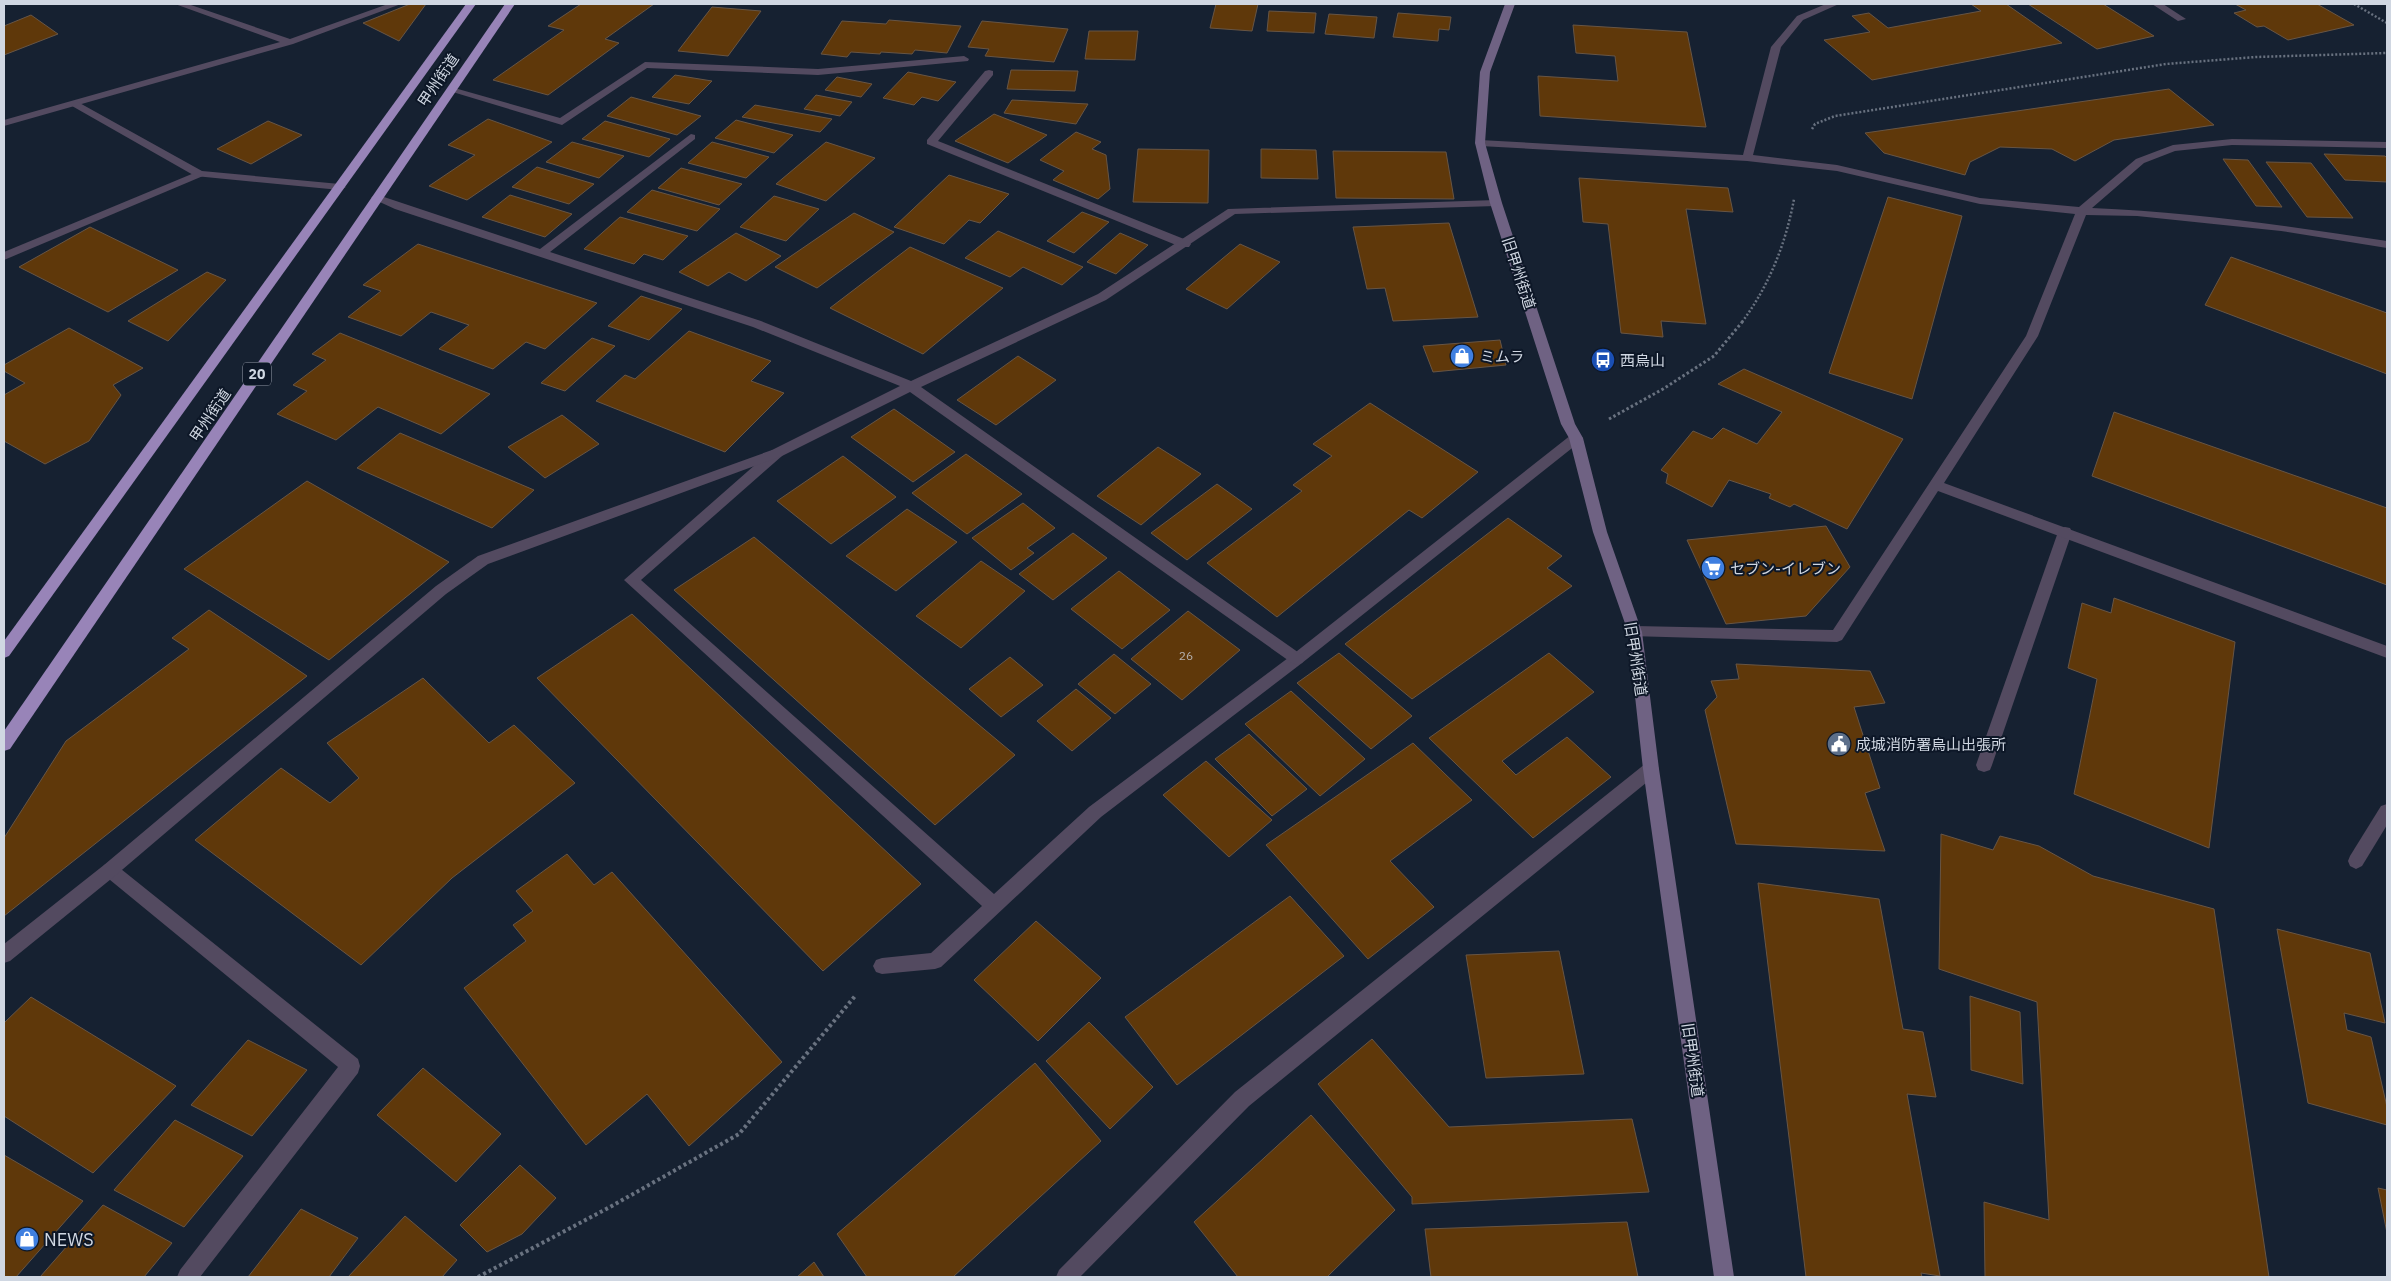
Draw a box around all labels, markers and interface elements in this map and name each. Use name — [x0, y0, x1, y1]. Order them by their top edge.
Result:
street label: 甲州街道 — [413, 50, 463, 110]
street label: 旧甲州街道 — [1498, 234, 1540, 312]
shop icon: ミムラ — [1449, 343, 1475, 369]
place label: ミムラ — [1480, 347, 1524, 366]
bus stop icon: 西烏山 — [1590, 347, 1616, 373]
place label: 西烏山 — [1620, 351, 1665, 370]
road number: 20 — [243, 362, 271, 386]
street label: 甲州街道 — [185, 385, 235, 445]
supermarket icon: セブン-イレブン — [1700, 555, 1726, 581]
place label: セブン-イレブン — [1730, 559, 1841, 578]
street label: 旧甲州街道 — [1621, 620, 1651, 698]
house number: 26 — [1179, 648, 1193, 663]
public building icon: 成城消防署烏山出張所 — [1826, 731, 1852, 757]
place label: 成城消防署烏山出張所 — [1856, 735, 2006, 754]
street label: 旧甲州街道 — [1678, 1022, 1708, 1098]
shop icon: NEWS — [14, 1226, 40, 1252]
place label: NEWS — [44, 1228, 94, 1251]

